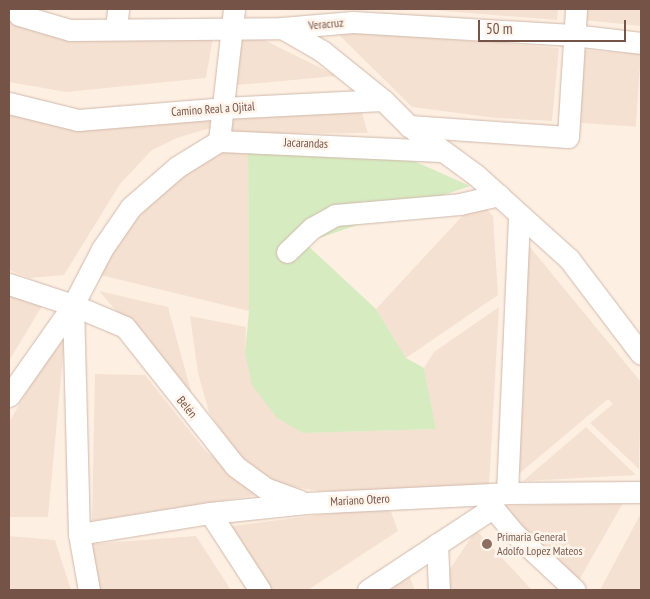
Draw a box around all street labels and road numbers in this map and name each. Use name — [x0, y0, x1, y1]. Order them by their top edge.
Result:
street label: Veracruz — [308, 15, 344, 33]
street label: Camino Real a Ojital — [171, 99, 255, 119]
street label: Jacarandas — [284, 135, 328, 151]
street label: Belén — [174, 393, 200, 421]
street label: Mariano Otero — [330, 491, 390, 509]

